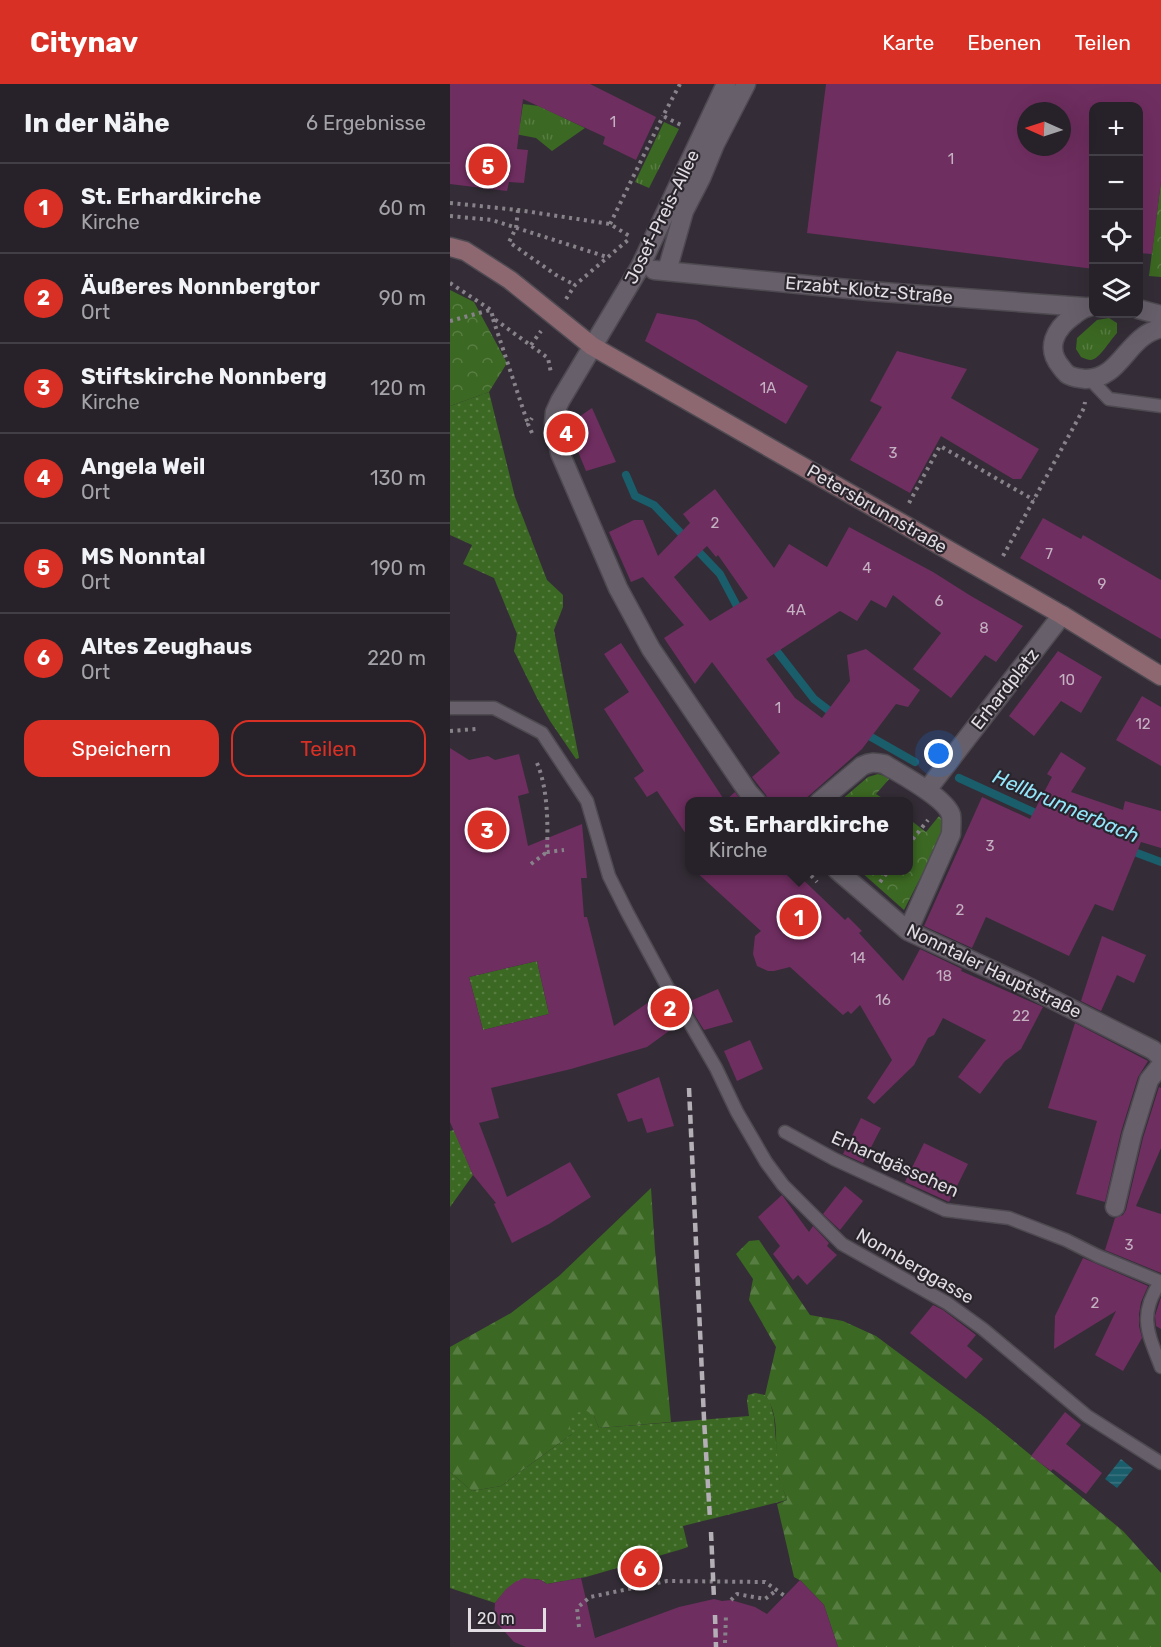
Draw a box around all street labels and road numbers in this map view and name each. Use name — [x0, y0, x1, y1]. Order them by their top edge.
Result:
street label: Josef-Preis-Allee — [620, 146, 704, 288]
street label: Erzabt-Klotz-Straße — [784, 272, 954, 308]
street label: Petersbrunnstraße — [803, 460, 951, 558]
street label: Erhardplatz — [966, 644, 1044, 734]
street label: Nonntaler Hauptstraße — [903, 919, 1085, 1023]
street label: Erhardgässchen — [828, 1126, 962, 1202]
street label: Nonnberggasse — [852, 1223, 978, 1309]

